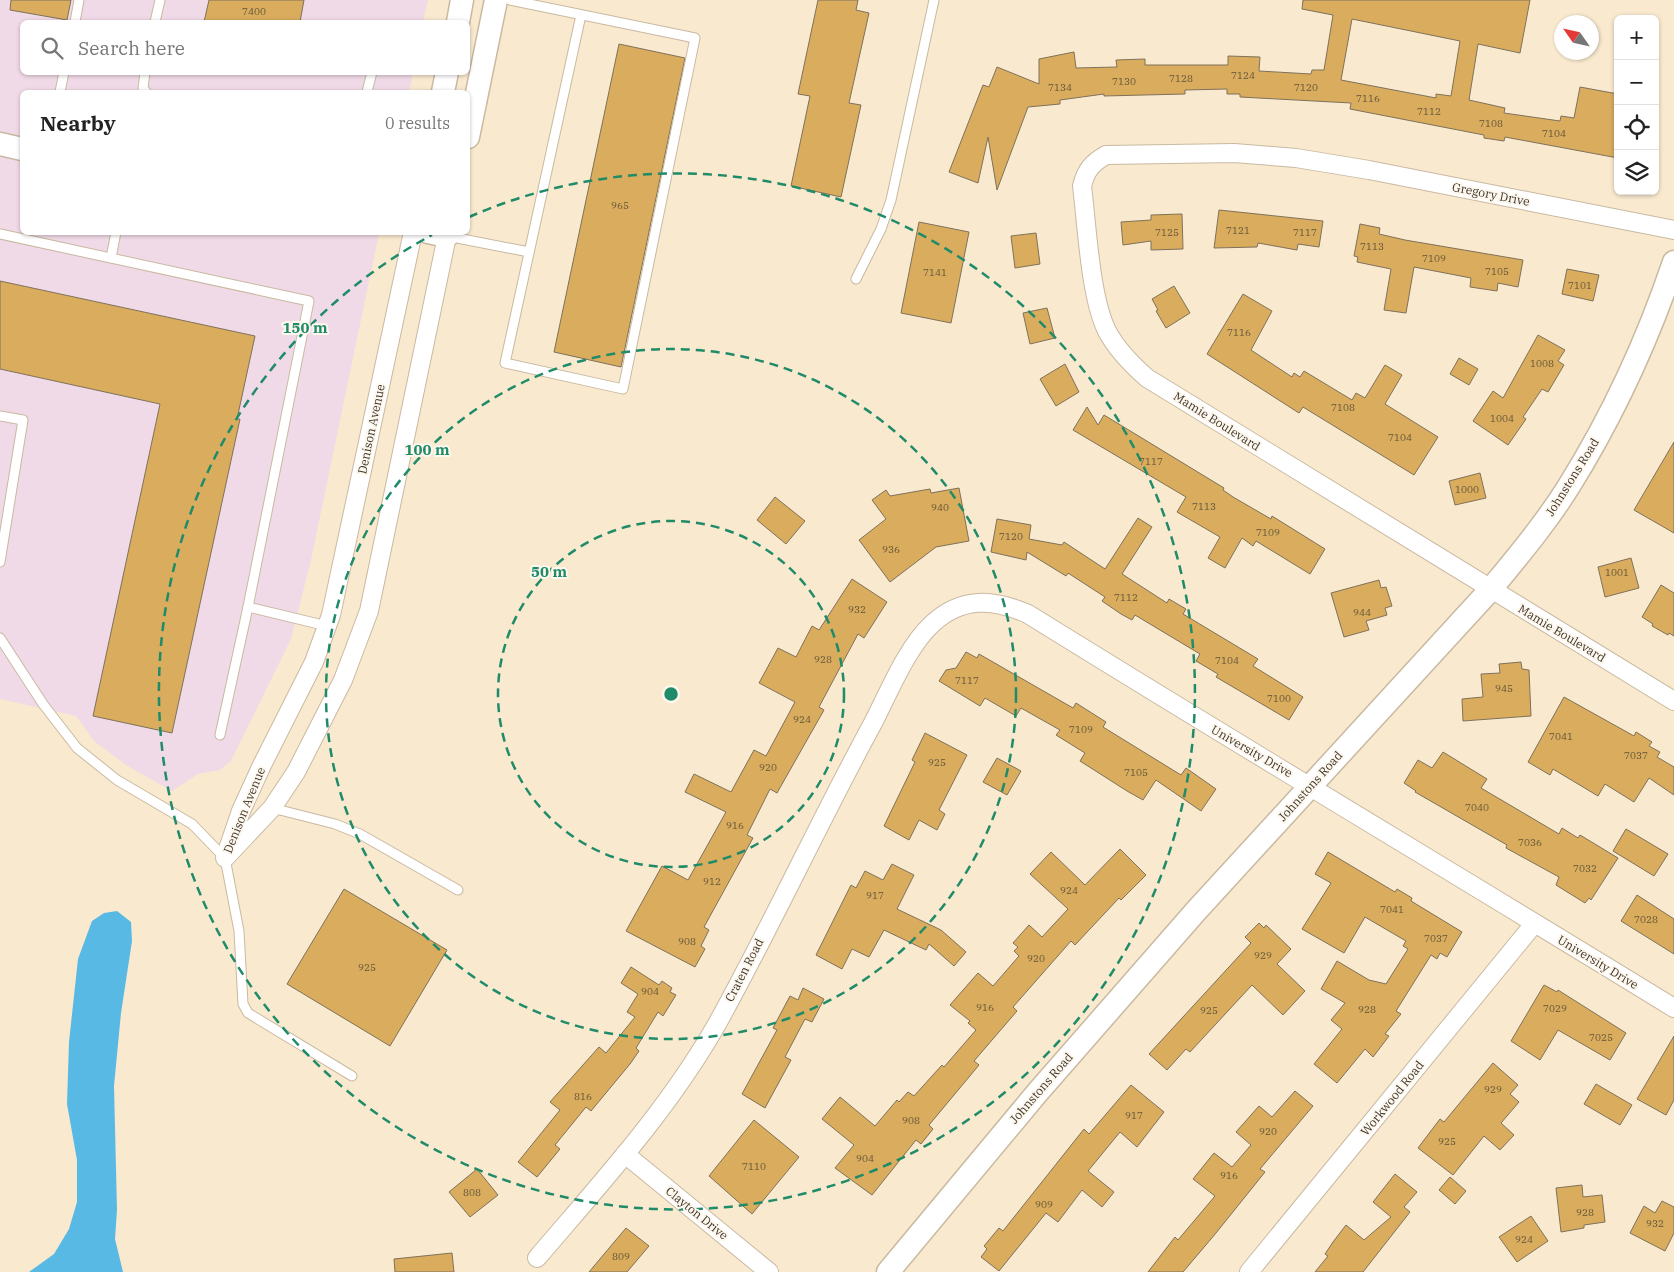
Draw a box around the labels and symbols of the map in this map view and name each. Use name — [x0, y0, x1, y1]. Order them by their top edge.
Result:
house number: 7400 — [242, 5, 266, 18]
north arrow — [1554, 15, 1599, 60]
house number: 7124 — [1231, 69, 1255, 82]
house number: 7128 — [1169, 72, 1193, 85]
house number: 7130 — [1112, 75, 1136, 88]
house number: 7134 — [1048, 81, 1072, 94]
house number: 7120 — [1294, 81, 1318, 94]
house number: 7116 — [1356, 92, 1380, 105]
house number: 7112 — [1417, 105, 1441, 118]
house number: 7108 — [1479, 117, 1503, 130]
house number: 7104 — [1542, 127, 1566, 140]
street label: Gregory Drive — [1451, 179, 1531, 209]
house number: 965 — [611, 199, 629, 212]
house number: 7121 — [1226, 224, 1250, 237]
house number: 7125 — [1155, 226, 1179, 239]
house number: 7117 — [1293, 226, 1317, 239]
house number: 7113 — [1360, 240, 1384, 253]
house number: 7109 — [1422, 252, 1446, 265]
house number: 7105 — [1485, 265, 1509, 278]
house number: 7141 — [923, 266, 947, 279]
house number: 7101 — [1568, 279, 1592, 292]
text: 150 m — [282, 318, 328, 337]
house number: 7116 — [1227, 326, 1251, 339]
house number: 1008 — [1530, 357, 1554, 370]
street label: Denison Avenue — [354, 383, 388, 475]
street label: Mamie Boulevard — [1171, 388, 1263, 454]
house number: 7108 — [1331, 401, 1355, 414]
house number: 1004 — [1490, 412, 1514, 425]
house number: 7104 — [1388, 431, 1412, 444]
street label: Johnstons Road — [1542, 435, 1602, 519]
text: 100 m — [404, 440, 450, 459]
house number: 7117 — [1139, 455, 1163, 468]
house number: 1000 — [1455, 483, 1479, 496]
house number: 7113 — [1192, 500, 1216, 513]
house number: 940 — [931, 501, 949, 514]
house number: 7109 — [1256, 526, 1280, 539]
house number: 7120 — [999, 530, 1023, 543]
house number: 936 — [882, 543, 900, 556]
text: 50 m — [531, 562, 567, 581]
house number: 1001 — [1605, 566, 1629, 579]
house number: 7112 — [1114, 591, 1138, 604]
street label: Mamie Boulevard — [1516, 601, 1608, 665]
house number: 932 — [848, 603, 866, 616]
house number: 944 — [1353, 606, 1371, 619]
house number: 928 — [814, 653, 832, 666]
house number: 7104 — [1215, 654, 1239, 667]
house number: 7117 — [955, 674, 979, 687]
house number: 945 — [1495, 682, 1513, 695]
centre of rings — [662, 685, 680, 703]
house number: 7100 — [1267, 692, 1291, 705]
house number: 924 — [793, 713, 811, 726]
street label: University Drive — [1209, 722, 1295, 780]
house number: 7109 — [1069, 723, 1093, 736]
house number: 7041 — [1549, 730, 1573, 743]
street label: Johnstons Road — [1275, 748, 1345, 824]
house number: 7037 — [1624, 749, 1648, 762]
house number: 925 — [928, 756, 946, 769]
house number: 920 — [759, 761, 777, 774]
street label: Denison Avenue — [220, 765, 268, 855]
house number: 7105 — [1124, 766, 1148, 779]
house number: 7040 — [1465, 801, 1489, 814]
house number: 916 — [726, 819, 744, 832]
house number: 7036 — [1518, 836, 1542, 849]
house number: 7032 — [1573, 862, 1597, 875]
house number: 912 — [703, 875, 721, 888]
house number: 924 — [1060, 884, 1078, 897]
house number: 917 — [866, 889, 884, 902]
house number: 7041 — [1380, 903, 1404, 916]
house number: 7028 — [1634, 913, 1658, 926]
house number: 7037 — [1424, 932, 1448, 945]
street label: University Drive — [1555, 932, 1641, 992]
house number: 908 — [678, 935, 696, 948]
street label: Craten Road — [722, 936, 766, 1004]
house number: 929 — [1254, 949, 1272, 962]
house number: 920 — [1027, 952, 1045, 965]
house number: 925 — [358, 961, 376, 974]
house number: 904 — [641, 985, 659, 998]
house number: 916 — [976, 1001, 994, 1014]
house number: 7029 — [1543, 1002, 1567, 1015]
house number: 928 — [1358, 1003, 1376, 1016]
house number: 925 — [1200, 1004, 1218, 1017]
house number: 7025 — [1589, 1031, 1613, 1044]
street label: Johnstons Road — [1006, 1049, 1076, 1127]
street label: Workwood Road — [1357, 1058, 1427, 1138]
house number: 929 — [1484, 1083, 1502, 1096]
house number: 816 — [574, 1090, 592, 1103]
house number: 917 — [1125, 1109, 1143, 1122]
house number: 908 — [902, 1114, 920, 1127]
house number: 920 — [1259, 1125, 1277, 1138]
house number: 925 — [1438, 1135, 1456, 1148]
house number: 904 — [856, 1152, 874, 1165]
house number: 7110 — [742, 1160, 766, 1173]
house number: 916 — [1220, 1169, 1238, 1182]
street label: Clayton Drive — [663, 1183, 731, 1243]
house number: 808 — [463, 1186, 481, 1199]
house number: 909 — [1035, 1198, 1053, 1211]
house number: 928 — [1576, 1206, 1594, 1219]
house number: 932 — [1646, 1217, 1664, 1230]
house number: 924 — [1515, 1233, 1533, 1246]
house number: 809 — [612, 1250, 630, 1263]

